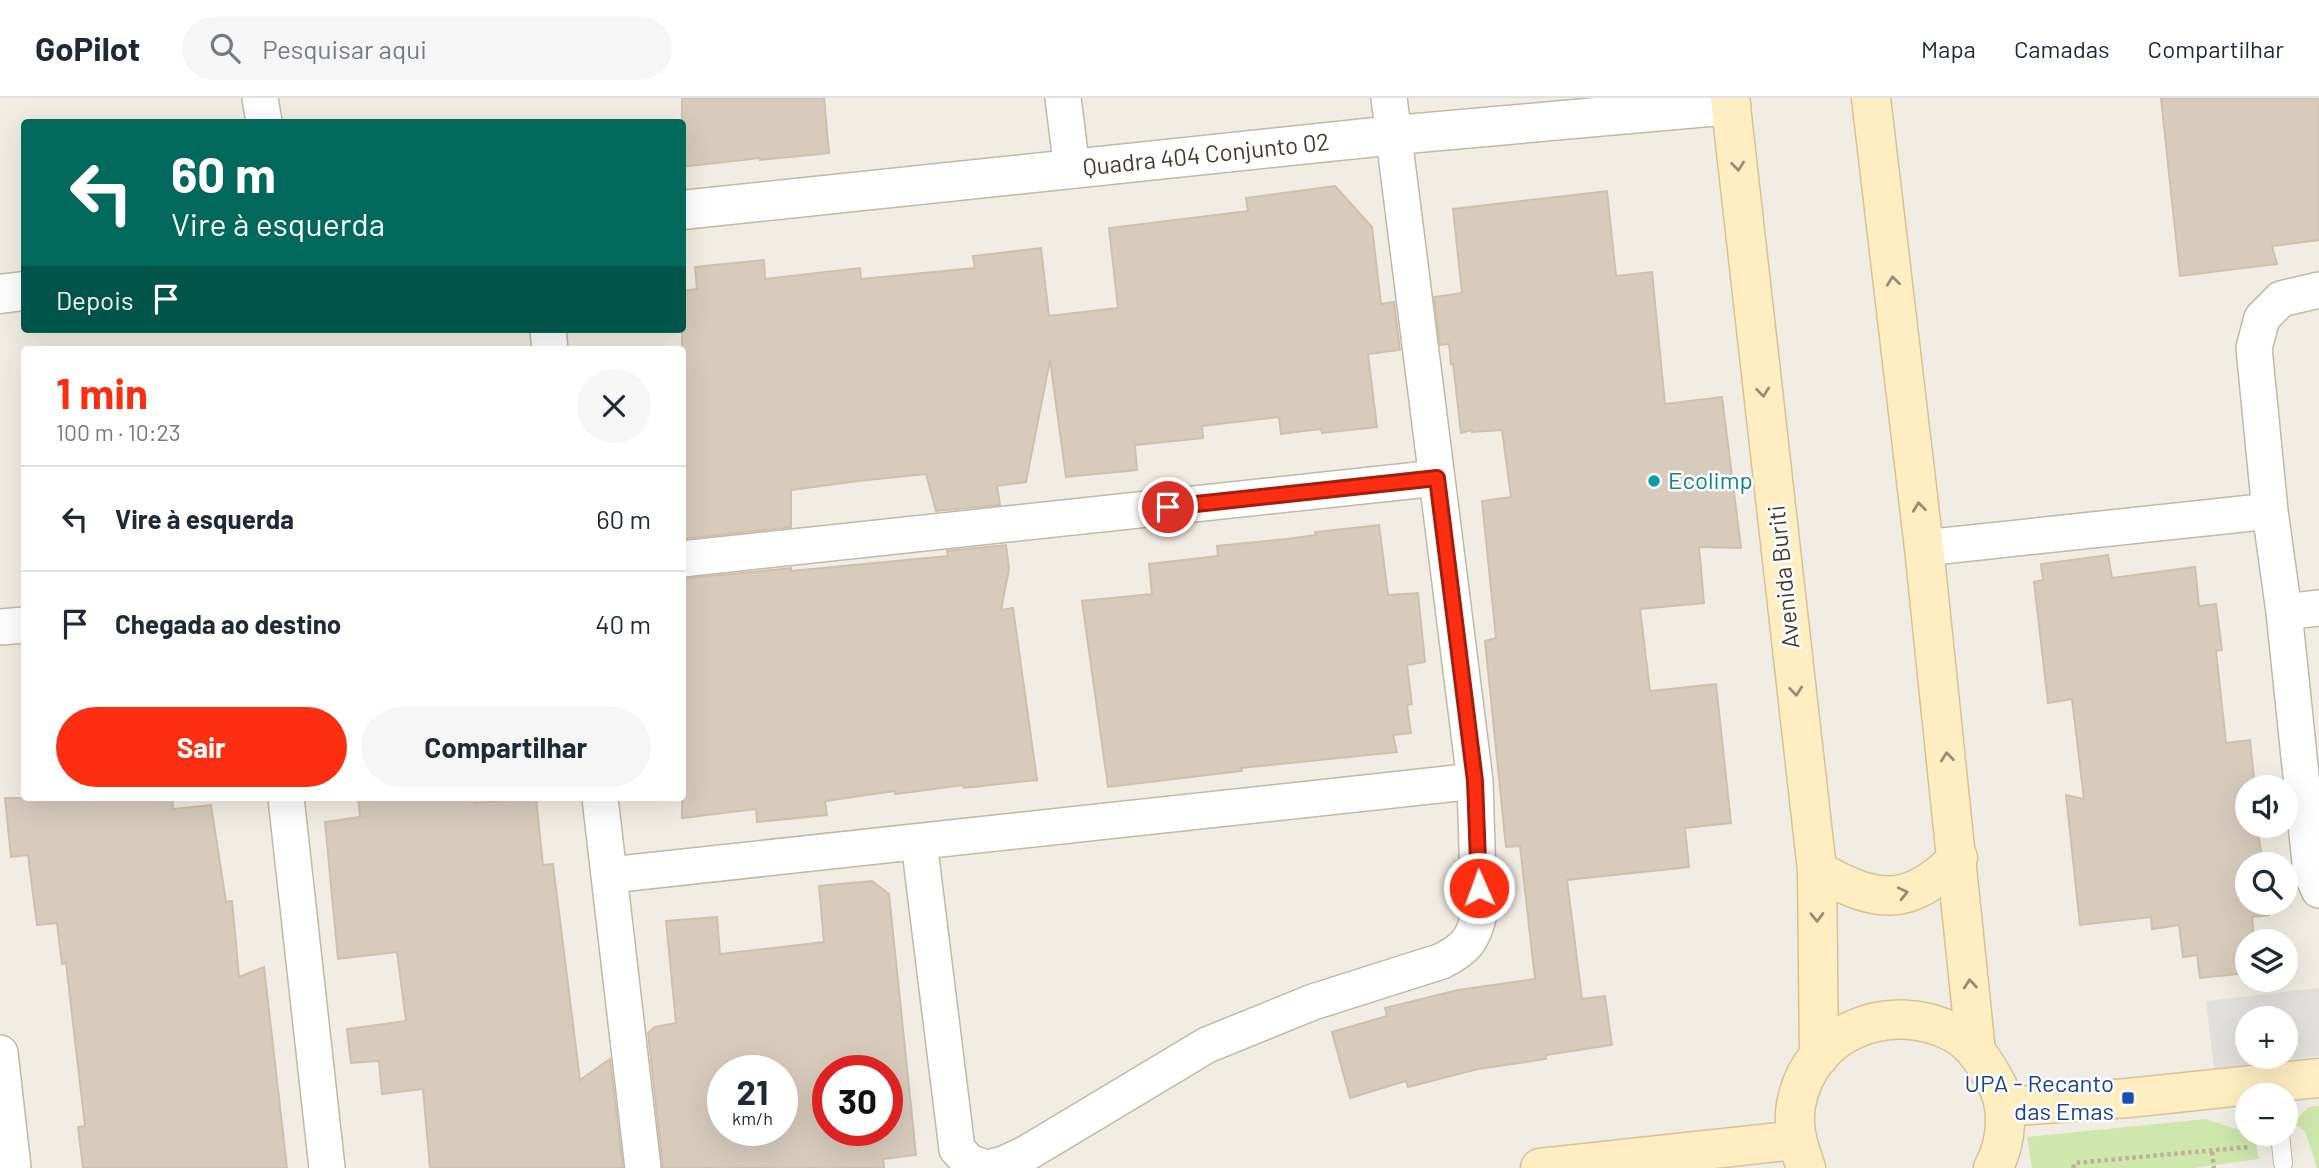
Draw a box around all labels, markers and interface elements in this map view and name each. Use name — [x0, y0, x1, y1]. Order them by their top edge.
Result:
search box — [182, 17, 672, 80]
text: GoPilot — [35, 28, 140, 68]
icon: search — [206, 29, 244, 67]
text: Pesquisar aqui — [262, 33, 427, 64]
text: Mapa — [1921, 34, 1976, 63]
text: Camadas — [2014, 34, 2110, 63]
text: Compartilhar — [2148, 34, 2284, 63]
street label: Quadra 404 Conjunto 02 — [1081, 126, 1330, 181]
text: 60 m — [171, 144, 276, 203]
icon: left — [56, 147, 147, 238]
one-way arrow — [1730, 160, 1745, 172]
text: Vire à esquerda — [171, 204, 385, 242]
one-way arrow — [1885, 275, 1900, 287]
icon: arrive — [147, 280, 185, 318]
text: Depois — [56, 284, 133, 315]
text: 1 min — [56, 367, 148, 417]
button: close — [577, 369, 651, 443]
one-way arrow — [1755, 387, 1770, 398]
text: 100 m · 10:23 — [56, 418, 181, 446]
place label: Ecolimp — [1668, 465, 1753, 494]
marker: Ecolimp — [1646, 473, 1662, 489]
pin — [1138, 477, 1198, 537]
icon: arrive — [1149, 488, 1187, 526]
icon: left — [56, 500, 94, 538]
one-way arrow — [1912, 501, 1927, 513]
text: Vire à esquerda — [115, 503, 294, 534]
text: 60 m — [596, 503, 651, 534]
street label: Avenida Buriti — [1761, 504, 1804, 650]
icon: arrive — [56, 605, 94, 643]
text: Chegada ao destino — [115, 608, 341, 639]
text: 40 m — [595, 608, 651, 639]
one-way arrow — [1789, 685, 1804, 697]
button: Sair — [56, 707, 347, 787]
button: Compartilhar — [361, 707, 651, 787]
one-way arrow — [1939, 752, 1954, 763]
map controls — [2235, 775, 2298, 1146]
button: sound — [2235, 775, 2298, 838]
position arrow — [1442, 851, 1516, 925]
button: search — [2235, 852, 2298, 915]
one-way arrow — [1897, 887, 1909, 902]
one-way arrow — [1809, 913, 1825, 923]
button: layers — [2235, 929, 2298, 992]
one-way arrow — [1962, 978, 1977, 990]
button: + — [2235, 1006, 2298, 1069]
speed limit sign: 30 — [812, 1055, 903, 1146]
place label: UPA - Recanto das Emas — [1965, 1068, 2114, 1125]
text: 21 — [737, 1070, 768, 1112]
button: − — [2235, 1083, 2298, 1146]
marker: UPA - Recanto das Emas — [2120, 1090, 2136, 1106]
text: km/h — [732, 1107, 773, 1129]

